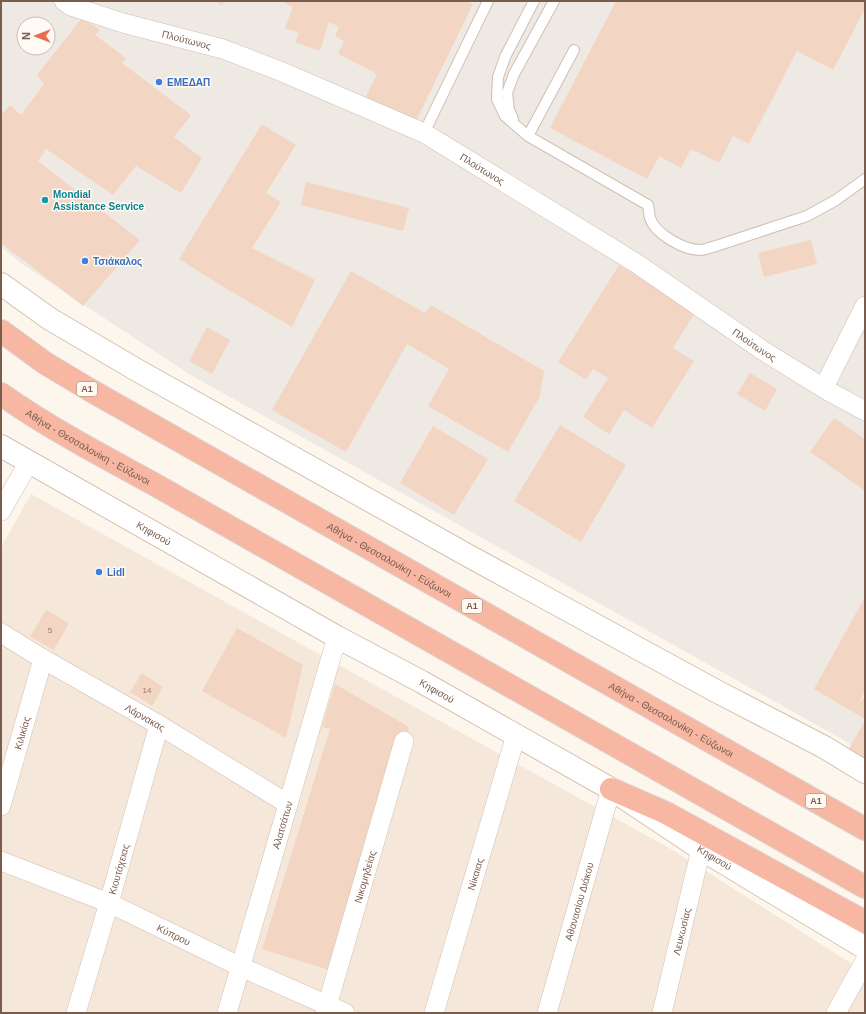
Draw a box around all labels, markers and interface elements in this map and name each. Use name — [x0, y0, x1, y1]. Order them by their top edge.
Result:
north arrow — [16, 16, 56, 56]
street label: Πλούτωνος — [161, 28, 212, 51]
text: N — [20, 32, 32, 40]
marker: ΕΜΕΔΑΠ — [154, 77, 164, 87]
place label: ΕΜΕΔΑΠ — [167, 77, 210, 88]
street label: Πλούτωνος — [458, 151, 507, 187]
place label: Mondial Assistance Service — [53, 189, 145, 212]
marker: Mondial Assistance Service — [40, 195, 50, 205]
marker: Τσιάκαλος — [80, 256, 90, 266]
place label: Τσιάκαλος — [93, 256, 142, 268]
street label: Πλούτωνος — [731, 326, 778, 363]
road number: Α1 — [77, 382, 97, 396]
street label: Αθήνα - Θεσσαλονίκη - Εύζωνοι — [24, 407, 152, 487]
street label: Κηφισού — [135, 519, 173, 547]
street label: Αθήνα - Θεσσαλονίκη - Εύζωνοι — [325, 520, 454, 599]
marker: Lidl — [94, 567, 104, 577]
place label: Lidl — [107, 567, 125, 578]
road number: Α1 — [462, 599, 482, 613]
house number: 5 — [48, 626, 53, 635]
street label: Κηφισού — [418, 676, 456, 705]
street label: Αθήνα - Θεσσαλονίκη - Εύζωνοι — [607, 680, 736, 759]
house number: 14 — [143, 686, 152, 695]
street label: Λάρνακας — [123, 701, 167, 733]
street label: Κιλικίας — [12, 715, 32, 751]
road number: Α1 — [806, 794, 826, 808]
street label: Αλατσάτων — [270, 799, 294, 850]
street label: Κιουτάχειας — [106, 842, 131, 896]
street label: Κηφισού — [696, 843, 734, 872]
street label: Νικομηδείας — [352, 849, 377, 904]
street label: Νίκαιας — [465, 856, 485, 891]
street label: Αθανασίου Διάκου — [562, 861, 595, 942]
street label: Λευκωσίας — [670, 906, 692, 956]
street label: Κύπρου — [155, 922, 192, 947]

